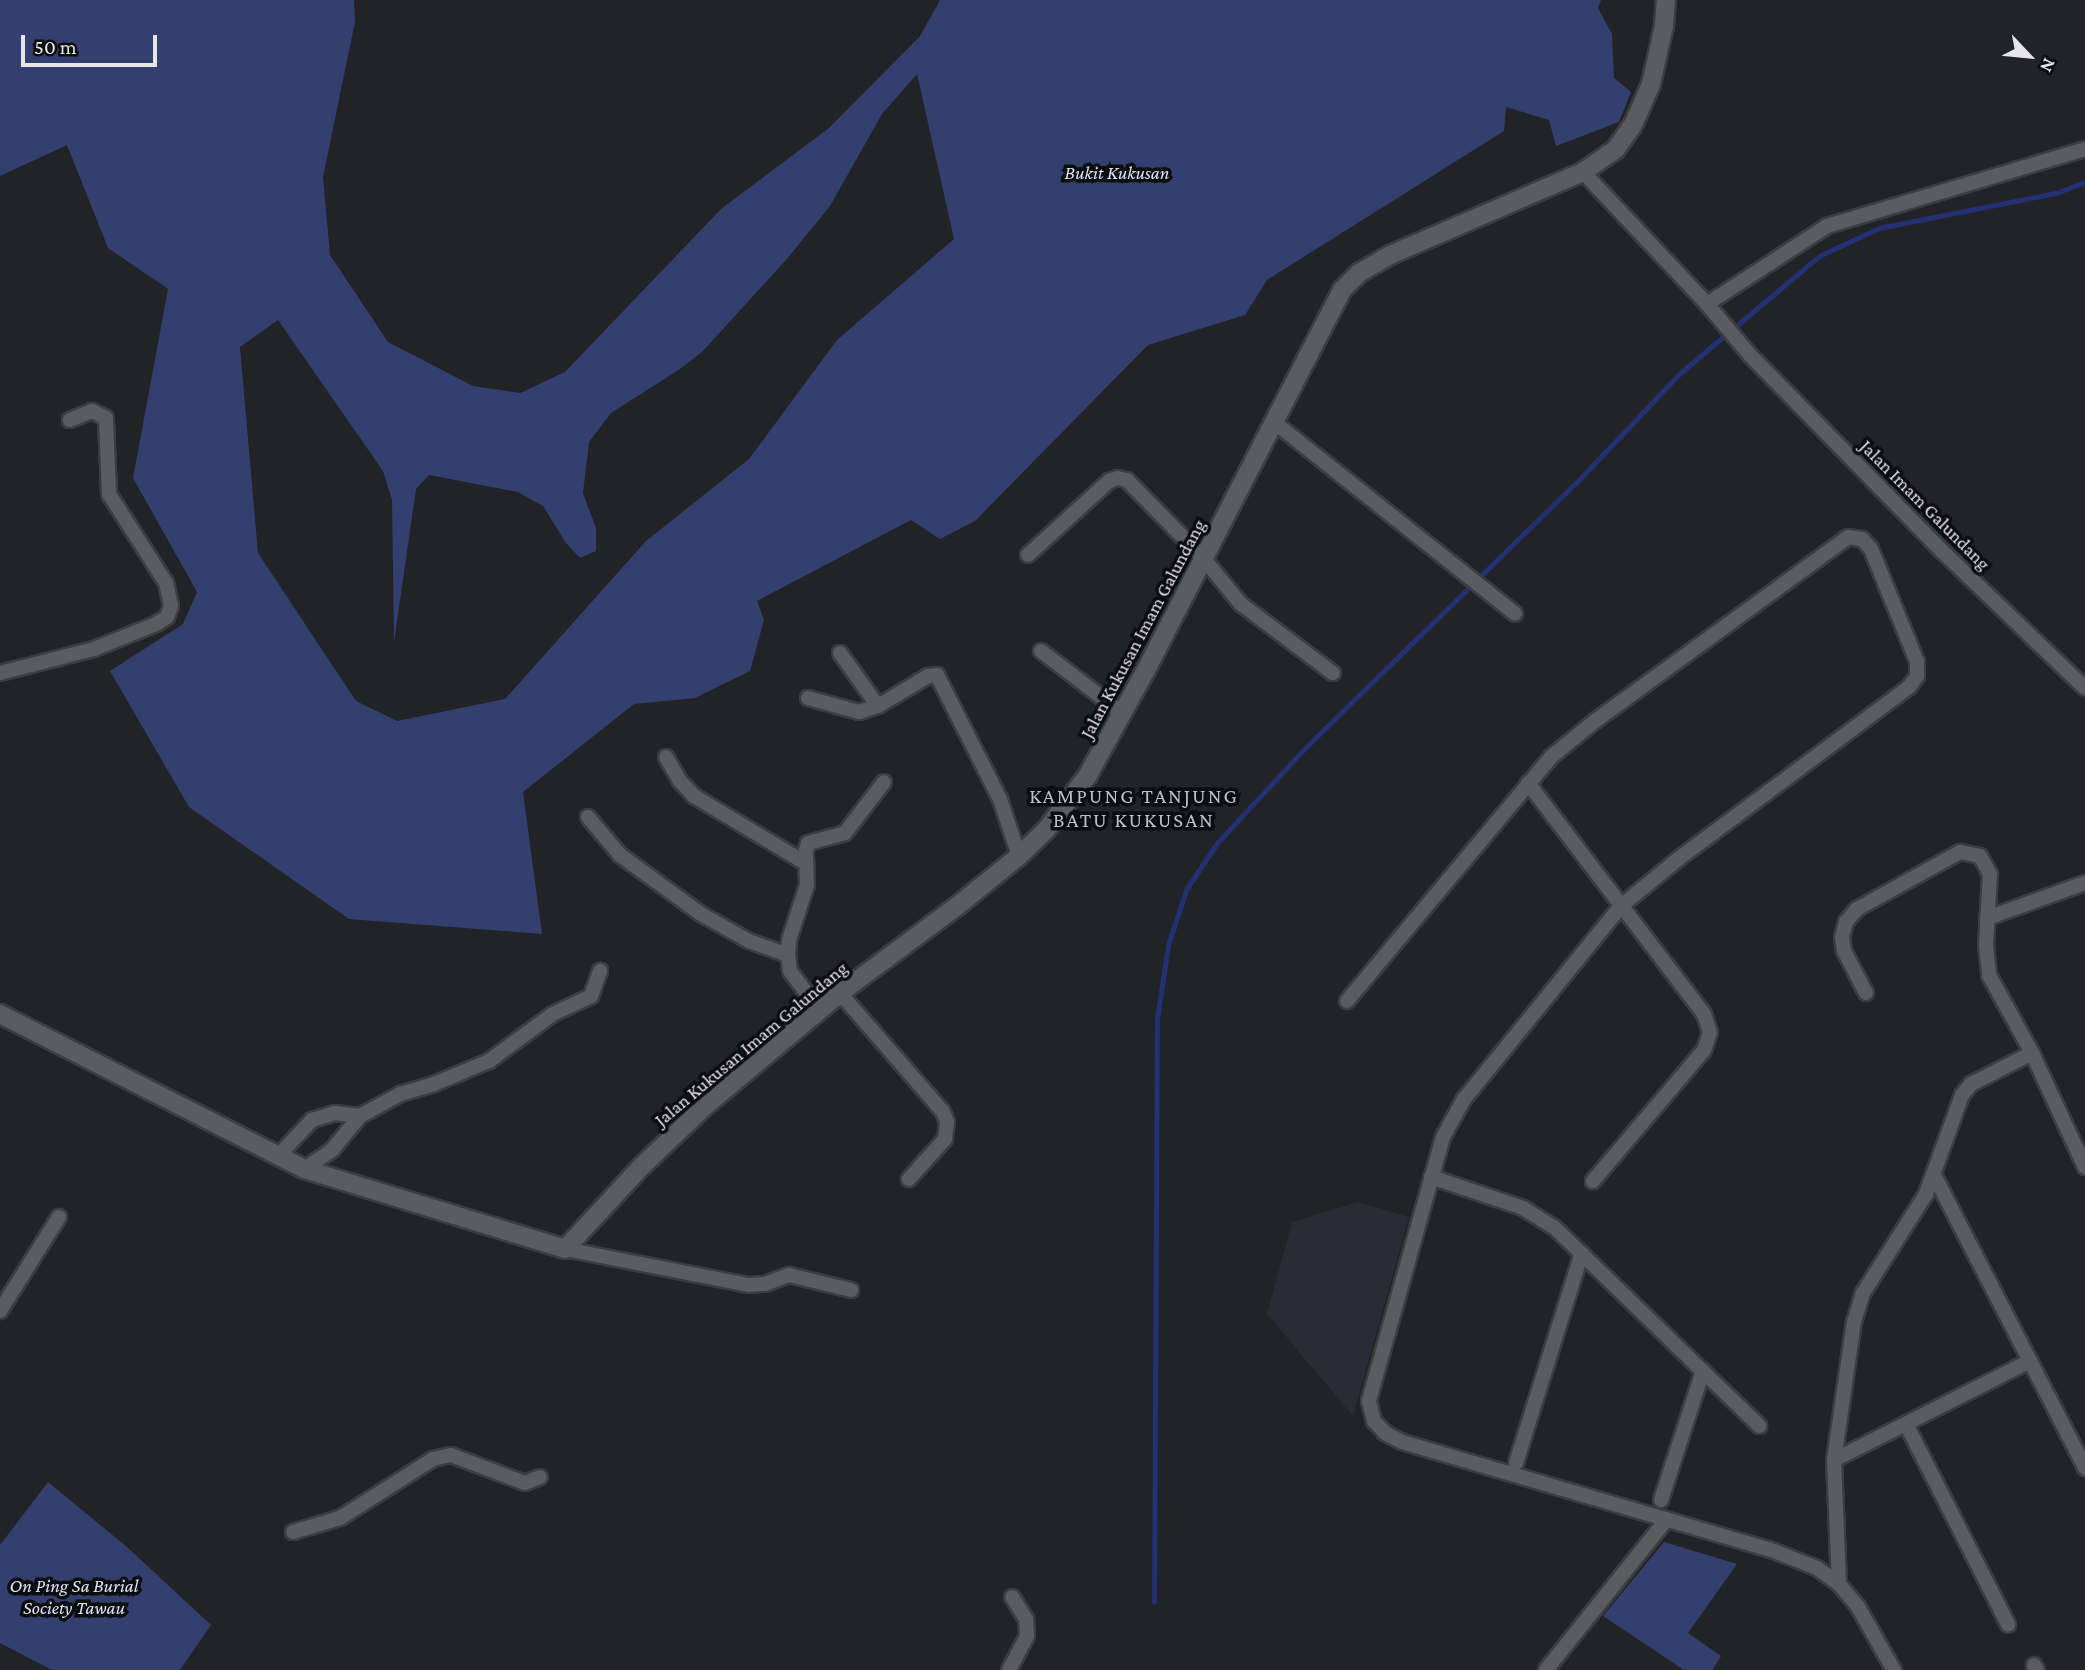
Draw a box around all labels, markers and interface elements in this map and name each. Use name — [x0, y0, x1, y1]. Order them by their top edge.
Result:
scale bar — [24, 21, 161, 65]
north arrow — [1994, 21, 2064, 91]
text: 50 m — [34, 35, 77, 59]
text: N — [2036, 55, 2061, 76]
park label: Bukit Kukusan — [1065, 162, 1169, 184]
street label: Jalan Imam Galundang — [1855, 435, 1995, 575]
street label: Jalan Kukusan Imam Galundang — [1076, 516, 1210, 742]
district label: KAMPUNG TANJUNG BATU KUKUSAN — [1031, 783, 1237, 833]
street label: Jalan Kukusan Imam Galundang — [650, 957, 852, 1131]
park label: On Ping Sa Burial Society Tawau — [10, 1575, 138, 1619]

